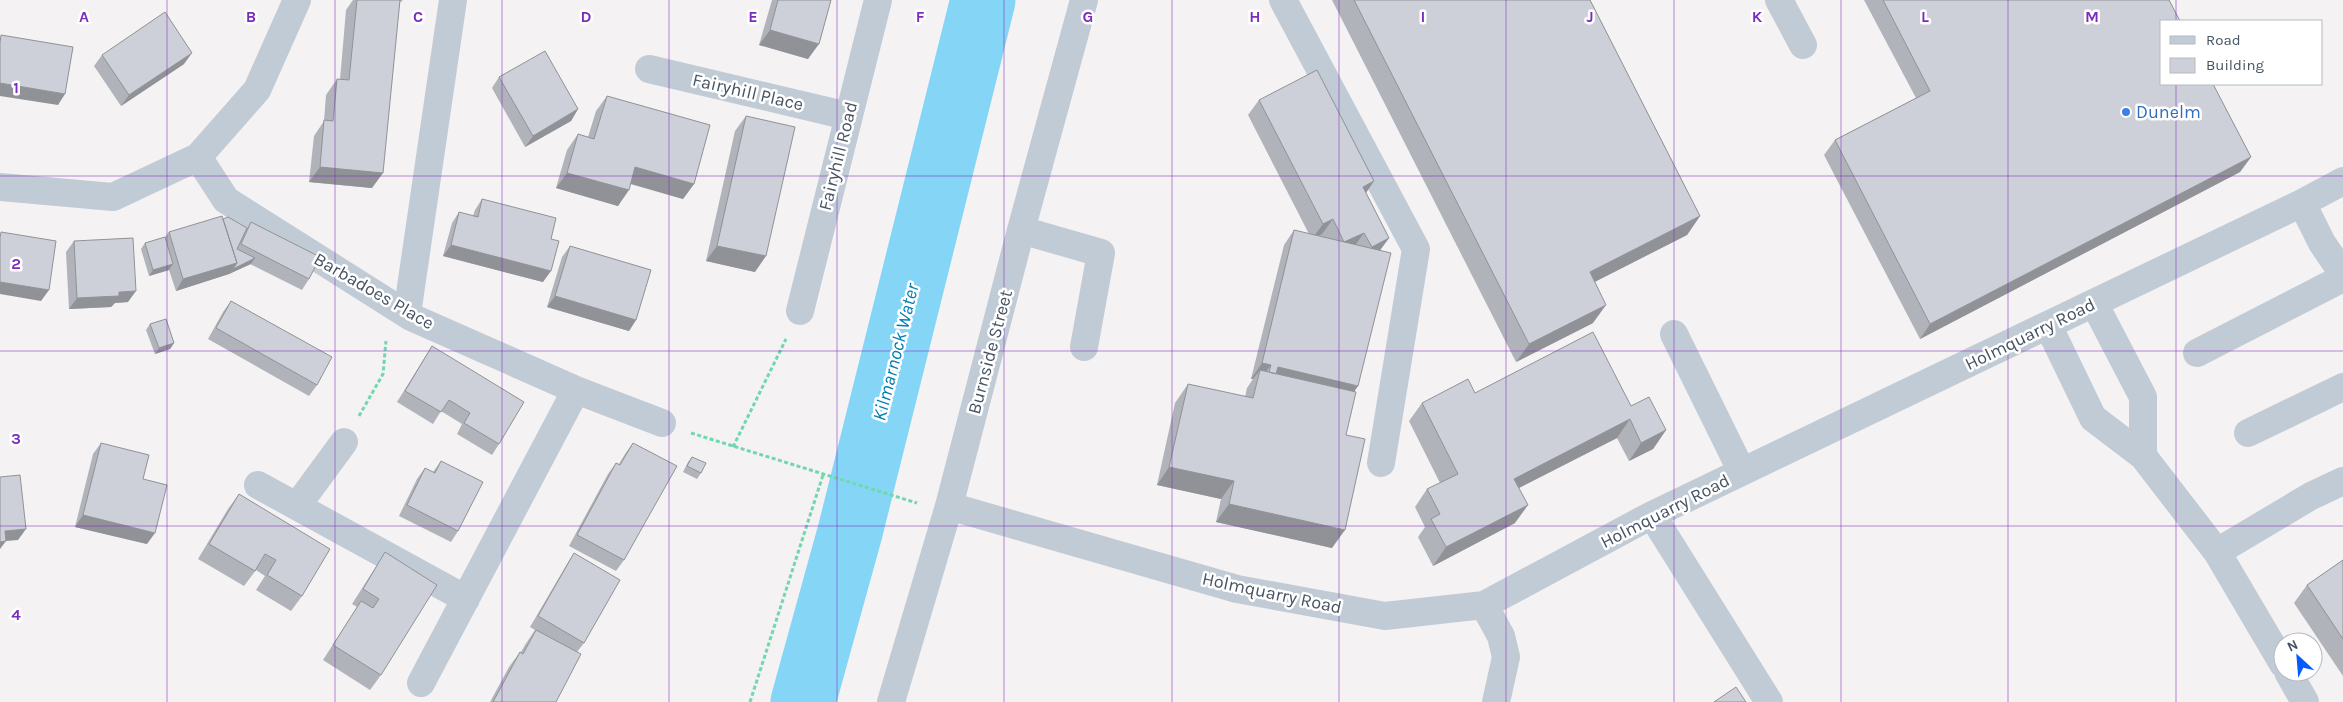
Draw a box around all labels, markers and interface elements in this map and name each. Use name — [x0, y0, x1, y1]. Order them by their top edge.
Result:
text: A — [79, 7, 89, 26]
text: B — [246, 7, 256, 26]
text: C — [413, 7, 423, 26]
text: D — [581, 7, 592, 26]
text: E — [748, 7, 758, 26]
text: F — [916, 7, 925, 26]
text: G — [1083, 7, 1093, 26]
text: H — [1249, 7, 1261, 26]
text: I — [1421, 7, 1425, 26]
text: J — [1586, 7, 1594, 26]
text: K — [1752, 7, 1763, 26]
text: L — [1921, 7, 1929, 26]
text: M — [2085, 7, 2099, 26]
legend — [2160, 20, 2323, 85]
text: Road — [2206, 31, 2241, 49]
text: Building — [2206, 56, 2264, 74]
street label: Fairyhill Place — [690, 69, 806, 115]
text: 1 — [13, 78, 19, 97]
street label: Fairyhill Road — [814, 99, 862, 213]
place label: Dunelm — [2136, 101, 2201, 123]
marker: Dunelm — [2120, 106, 2132, 118]
street label: Barbadoes Place — [310, 248, 438, 334]
text: 2 — [11, 254, 21, 273]
water label: Kilmarnock Water — [868, 280, 924, 423]
street label: Burnside Street — [963, 287, 1017, 417]
street label: Holmquarry Road — [1961, 293, 2099, 375]
text: 3 — [11, 429, 21, 448]
street label: Holmquarry Road — [1597, 469, 1733, 553]
street label: Holmquarry Road — [1200, 567, 1344, 619]
text: 4 — [11, 605, 21, 624]
north arrow — [2273, 632, 2323, 682]
text: N — [2284, 636, 2301, 656]

